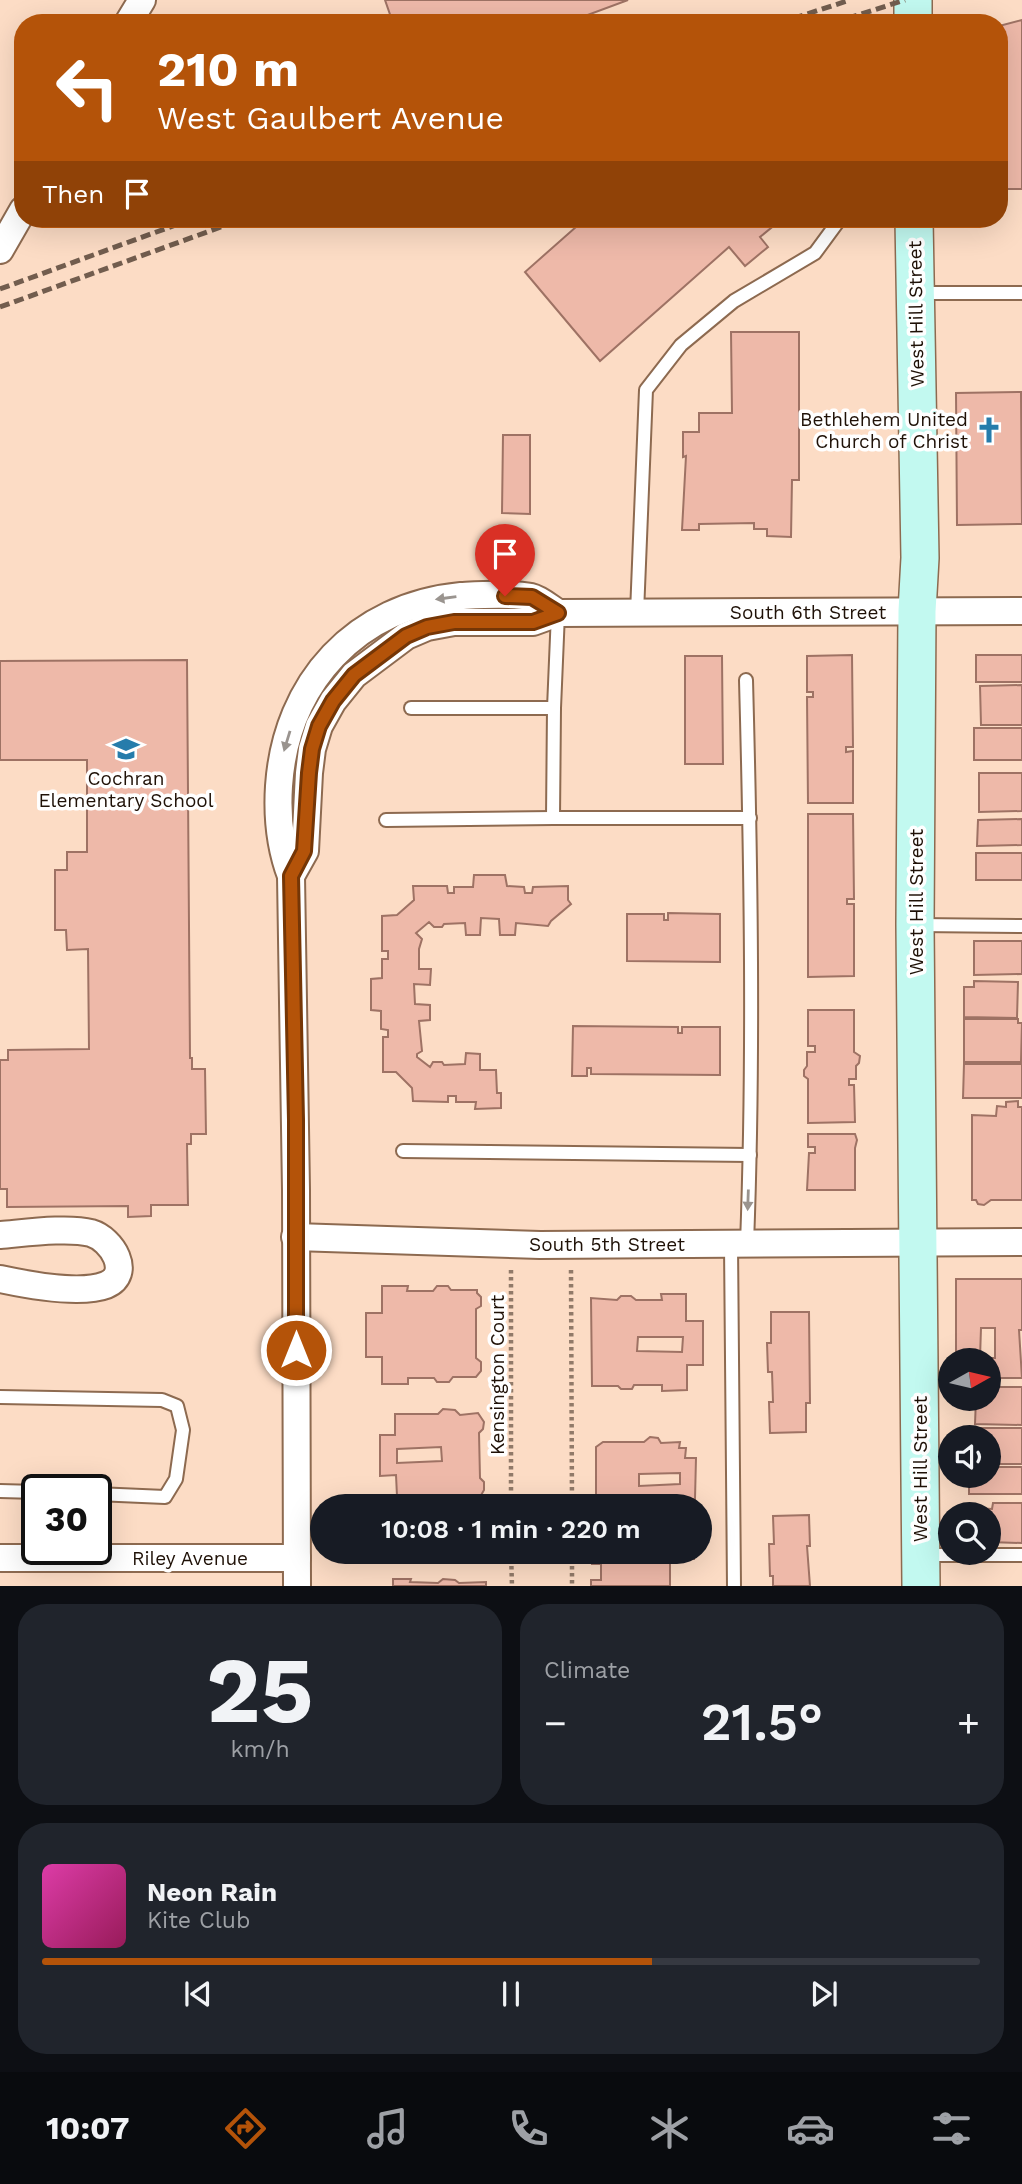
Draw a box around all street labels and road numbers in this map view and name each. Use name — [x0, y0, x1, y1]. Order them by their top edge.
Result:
street label: West Hill Street — [903, 240, 929, 388]
street label: South 6th Street — [730, 601, 886, 624]
street label: West Hill Street — [905, 829, 928, 975]
street label: South 5th Street — [529, 1233, 685, 1256]
street label: Kensington Court — [486, 1295, 509, 1455]
street label: West Hill Street — [909, 1396, 932, 1542]
street label: Riley Avenue — [132, 1547, 248, 1570]

